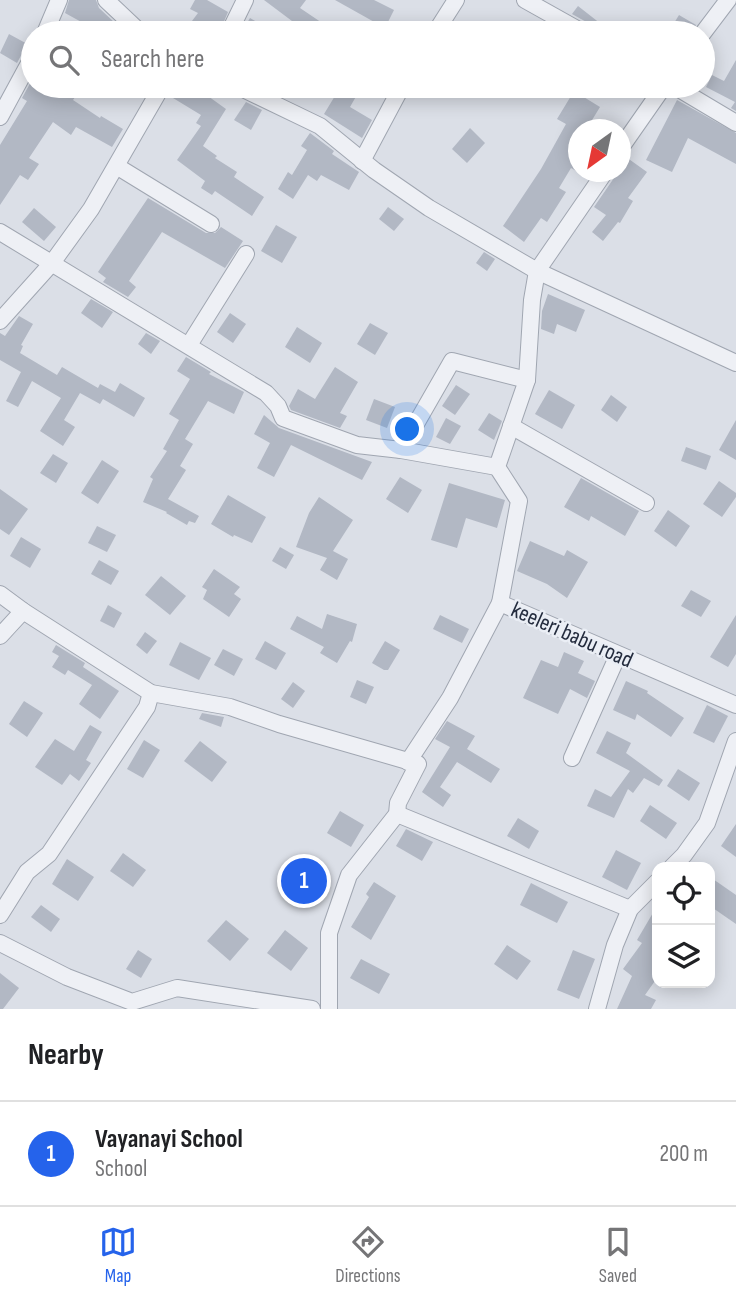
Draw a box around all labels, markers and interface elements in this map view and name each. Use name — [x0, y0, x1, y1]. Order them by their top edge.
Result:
search box — [21, 21, 715, 98]
icon: search — [45, 41, 83, 79]
text: Search here — [101, 44, 204, 75]
north arrow — [568, 119, 631, 182]
your location — [390, 412, 424, 446]
street label: keeleri babu road — [507, 596, 637, 674]
pin: 1 — [281, 855, 327, 907]
map controls — [652, 862, 715, 988]
button: locate — [652, 862, 715, 925]
button: layers — [652, 925, 715, 988]
text: Nearby — [28, 1037, 104, 1073]
text: Vayanayi School — [95, 1124, 243, 1155]
text: 1 — [46, 1140, 56, 1168]
text: 200 m — [660, 1140, 708, 1168]
text: School — [95, 1155, 147, 1183]
tab: Map — [99, 1223, 137, 1288]
tab: Directions — [335, 1223, 401, 1288]
tab: Saved — [599, 1223, 637, 1288]

